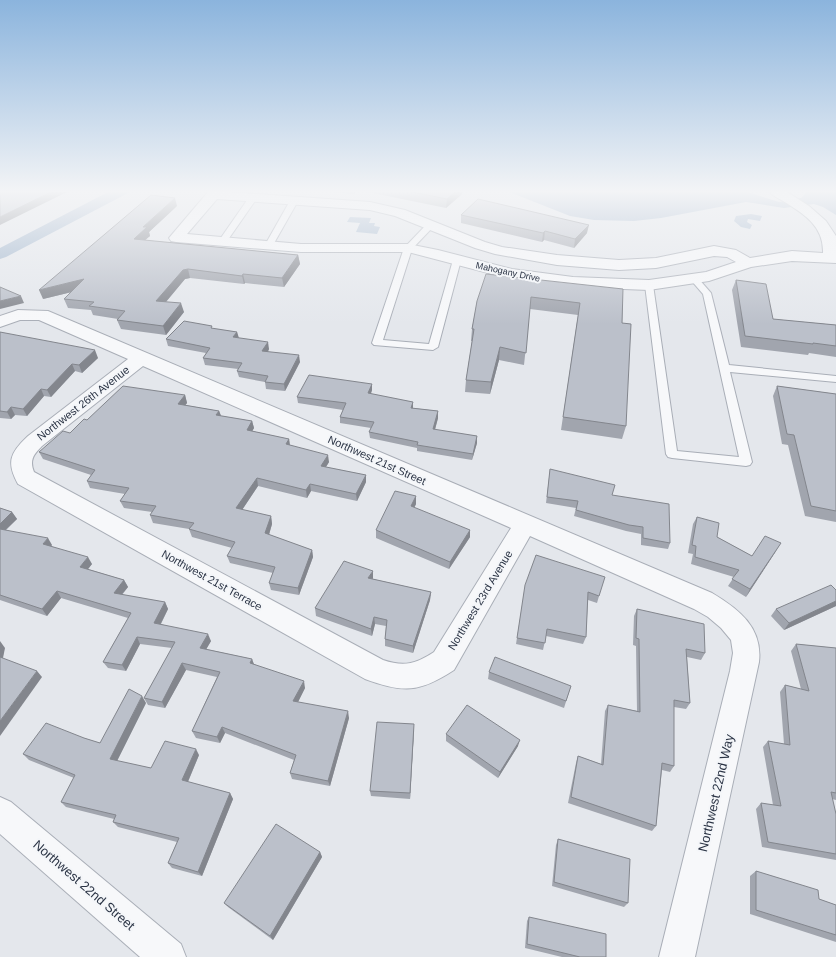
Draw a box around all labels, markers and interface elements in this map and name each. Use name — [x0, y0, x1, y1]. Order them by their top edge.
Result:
street label: Mahogany Drive — [475, 260, 541, 284]
street label: Northwest 26th Avenue — [35, 363, 131, 443]
street label: Northwest 21st Street — [326, 433, 428, 487]
street label: Northwest 21st Terrace — [160, 547, 264, 613]
street label: Northwest 23rd Avenue — [445, 548, 515, 652]
street label: Northwest 22nd Way — [695, 732, 737, 853]
street label: Northwest 22nd Street — [30, 837, 138, 933]

